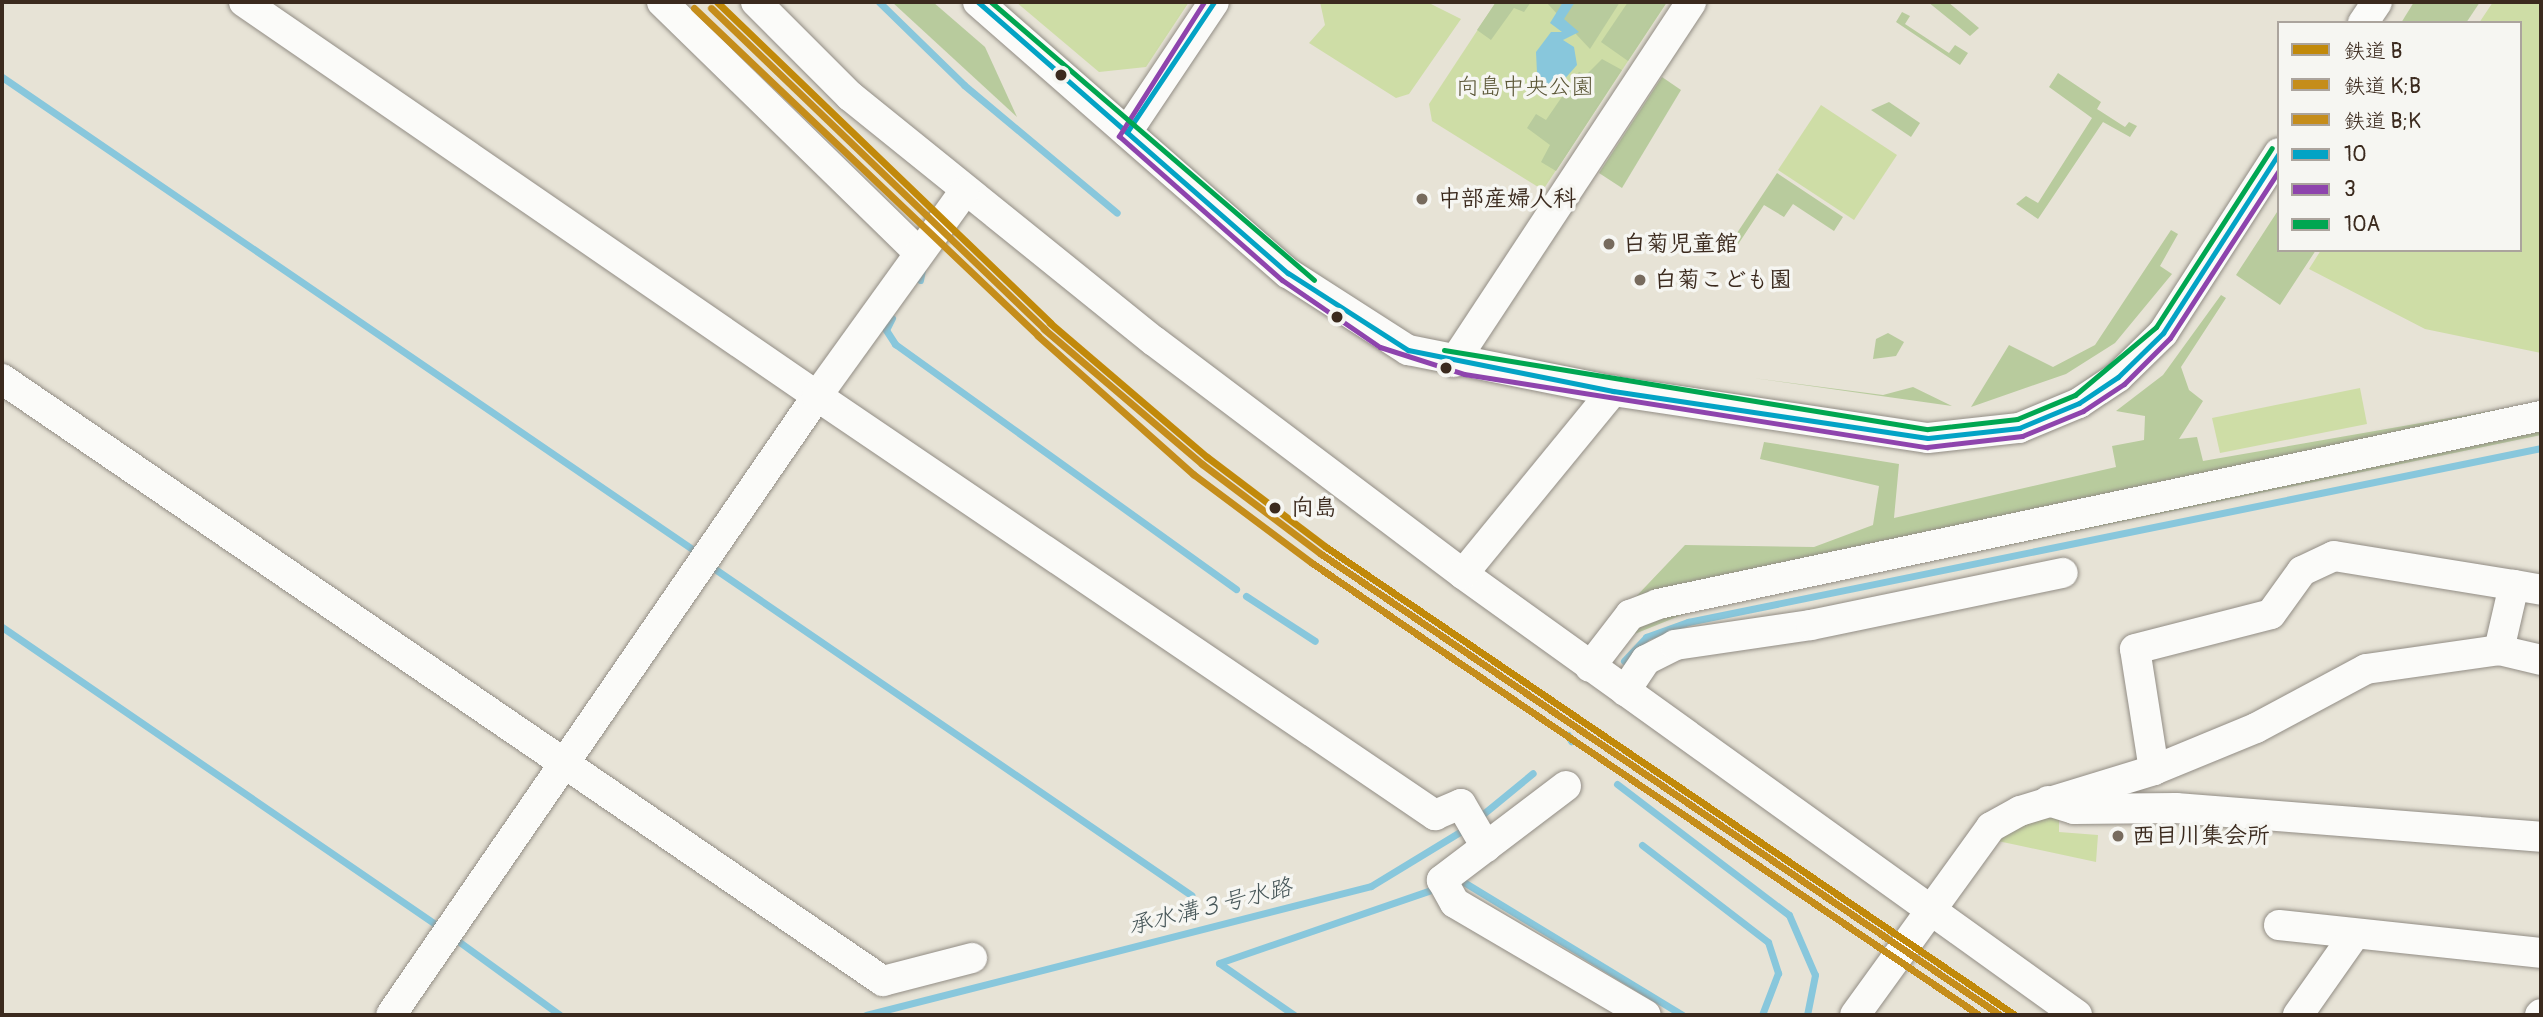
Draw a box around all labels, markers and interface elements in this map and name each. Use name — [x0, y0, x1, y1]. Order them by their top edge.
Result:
legend — [2277, 21, 2522, 252]
text: 鉄道 B — [2344, 38, 2402, 65]
unlabelled marker — [1054, 68, 1068, 82]
park label: 向島中央公園 — [1456, 73, 1594, 101]
text: 鉄道 K;B — [2344, 73, 2421, 100]
text: 鉄道 B;K — [2344, 108, 2421, 135]
text: 10 — [2344, 141, 2367, 168]
text: 3 — [2344, 176, 2356, 203]
place label: 中部産婦人科 — [1438, 185, 1576, 213]
marker: 中部産婦人科 — [1412, 189, 1432, 209]
text: 10A — [2344, 211, 2380, 238]
place label: 白菊児童館 — [1623, 230, 1738, 258]
marker: 白菊児童館 — [1601, 236, 1617, 252]
place label: 白菊こども園 — [1654, 266, 1792, 294]
marker: 白菊こども園 — [1632, 272, 1648, 288]
unlabelled marker — [1330, 310, 1344, 324]
unlabelled marker — [1439, 361, 1453, 375]
place label: 向島 — [1291, 494, 1337, 522]
marker: 向島 — [1265, 498, 1285, 518]
place label: 西目川集会所 — [2132, 822, 2270, 850]
marker: 西目川集会所 — [2110, 828, 2126, 844]
water label: 承水溝３号水路 — [1125, 873, 1295, 941]

